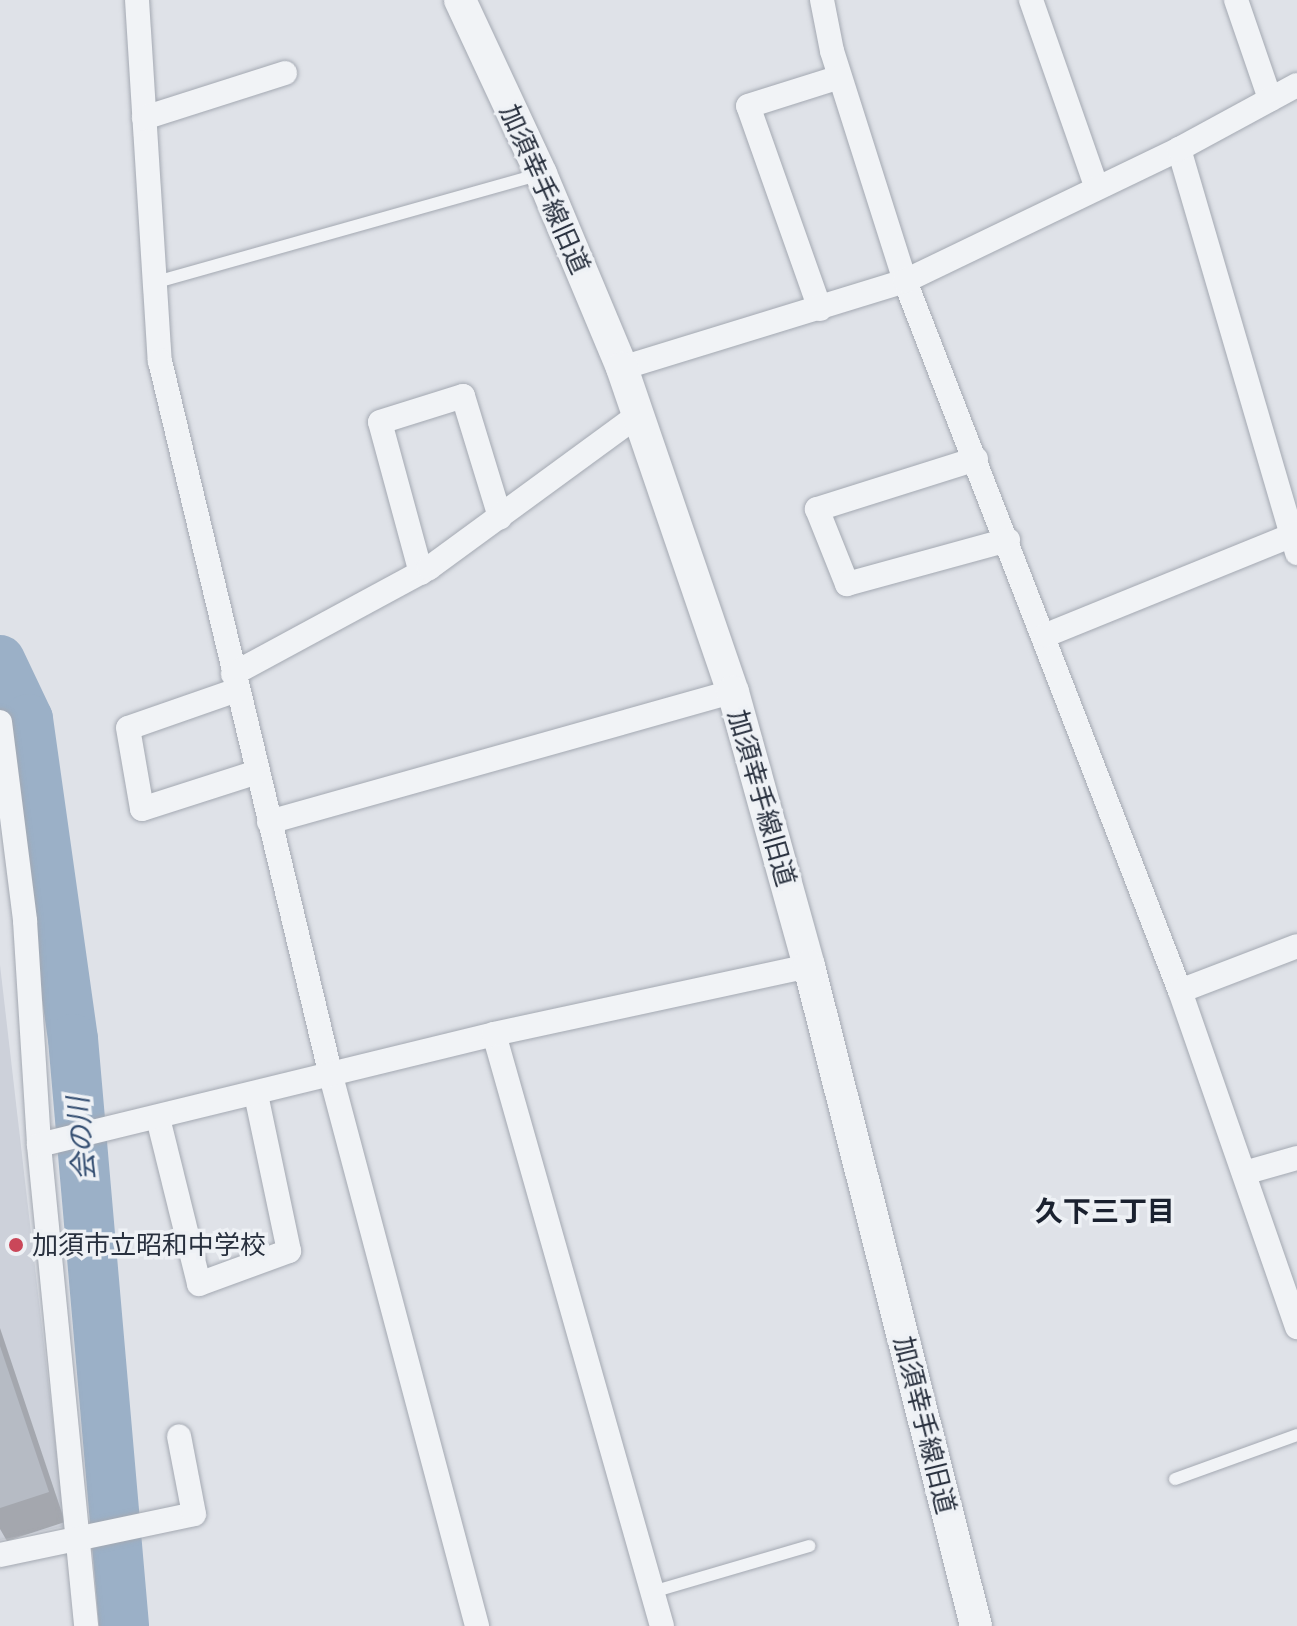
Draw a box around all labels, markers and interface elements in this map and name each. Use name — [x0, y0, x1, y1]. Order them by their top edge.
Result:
street label: 加須幸手線旧道 — [494, 100, 596, 278]
street label: 加須幸手線旧道 — [722, 706, 802, 890]
water label: 会の川 — [61, 1096, 101, 1182]
district label: 久下三丁目 — [1035, 1194, 1175, 1228]
place label: 加須市立昭和中学校 — [32, 1229, 266, 1261]
marker: 加須市立昭和中学校 — [7, 1236, 25, 1254]
street label: 加須幸手線旧道 — [888, 1333, 962, 1517]

